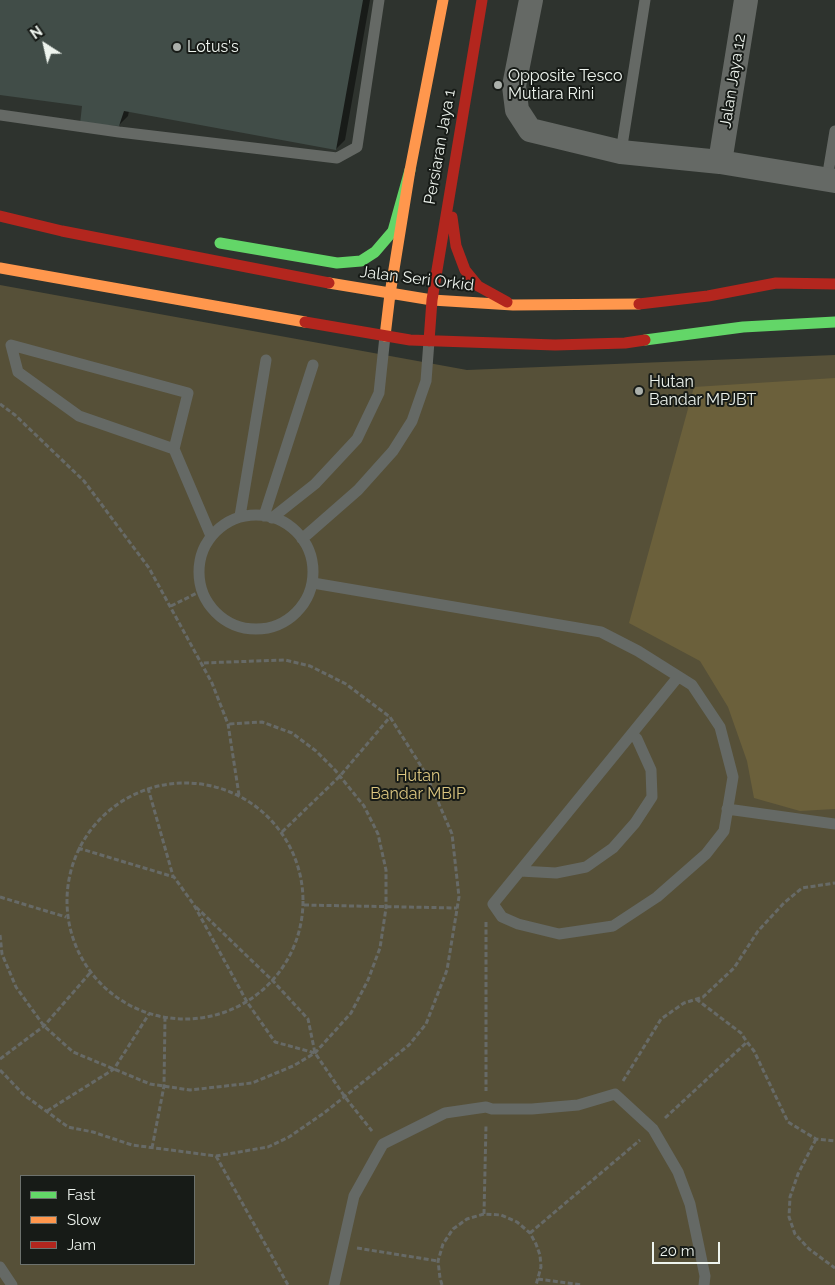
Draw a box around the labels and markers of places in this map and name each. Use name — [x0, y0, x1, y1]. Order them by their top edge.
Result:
place label: Lotus's — [187, 37, 239, 57]
marker: Lotus's — [171, 41, 183, 53]
place label: Opposite Tesco Mutiara Rini — [508, 66, 622, 104]
marker: Opposite Tesco Mutiara Rini — [492, 79, 504, 91]
place label: Hutan Bandar MPJBT — [649, 372, 756, 410]
marker: Hutan Bandar MPJBT — [633, 385, 645, 397]

